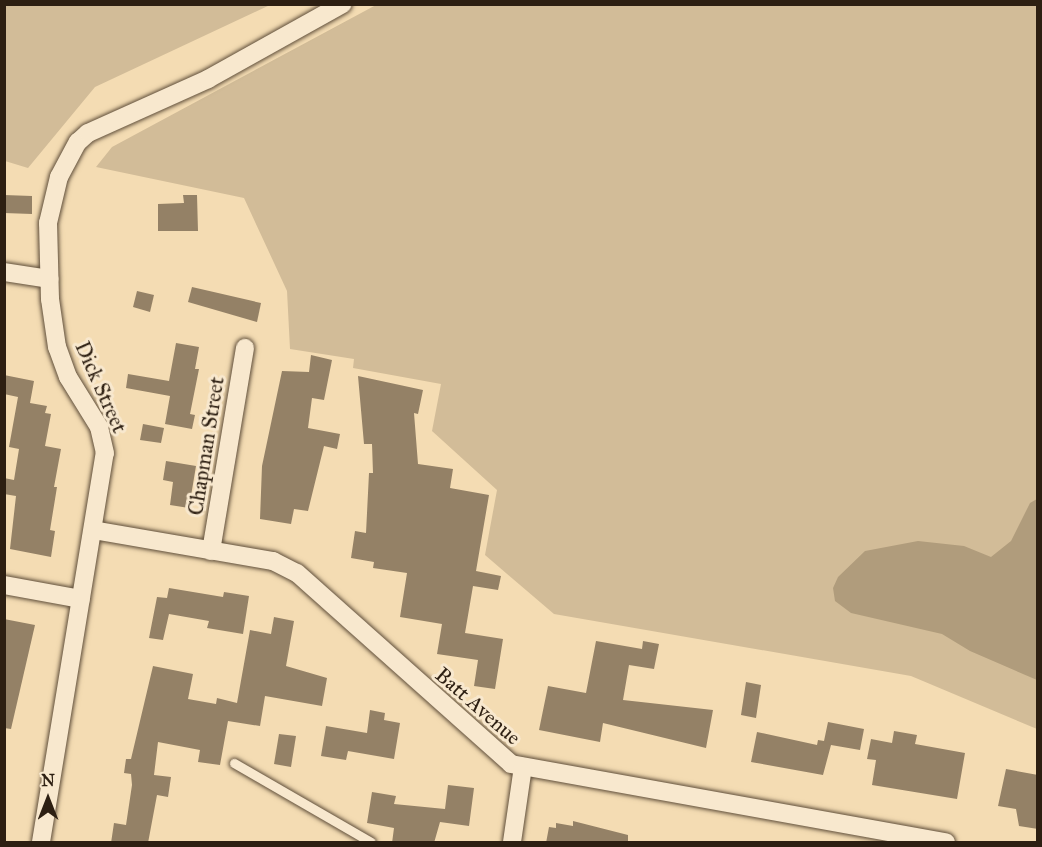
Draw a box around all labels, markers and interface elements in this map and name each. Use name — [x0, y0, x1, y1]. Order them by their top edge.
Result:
street label: Dick Street — [70, 337, 132, 437]
street label: Chapman Street — [183, 375, 229, 517]
street label: Batt Avenue — [430, 662, 526, 750]
north arrow — [18, 769, 78, 829]
text: N — [41, 771, 55, 790]

